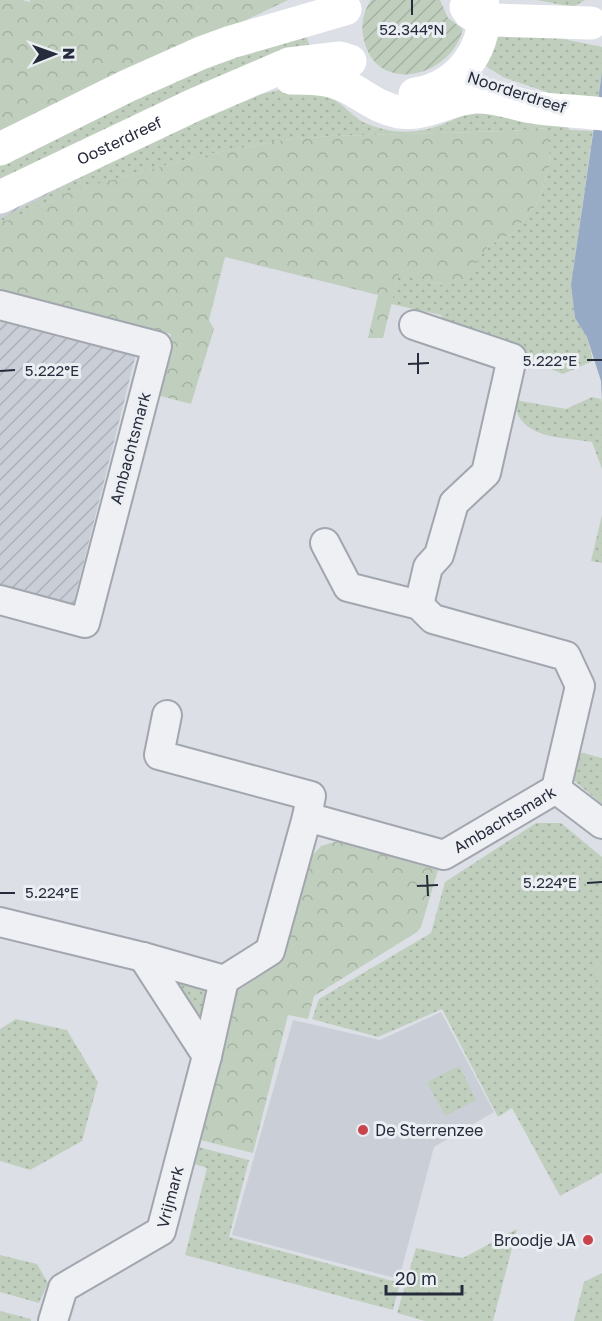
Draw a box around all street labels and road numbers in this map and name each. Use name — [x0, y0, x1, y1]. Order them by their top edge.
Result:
street label: Noorderdreef — [465, 67, 569, 117]
street label: Oosterdreef — [73, 112, 165, 169]
street label: Ambachtsmark — [105, 390, 155, 506]
street label: Ambachtsmark — [450, 781, 559, 857]
street label: Vrijmark — [152, 1164, 188, 1230]

